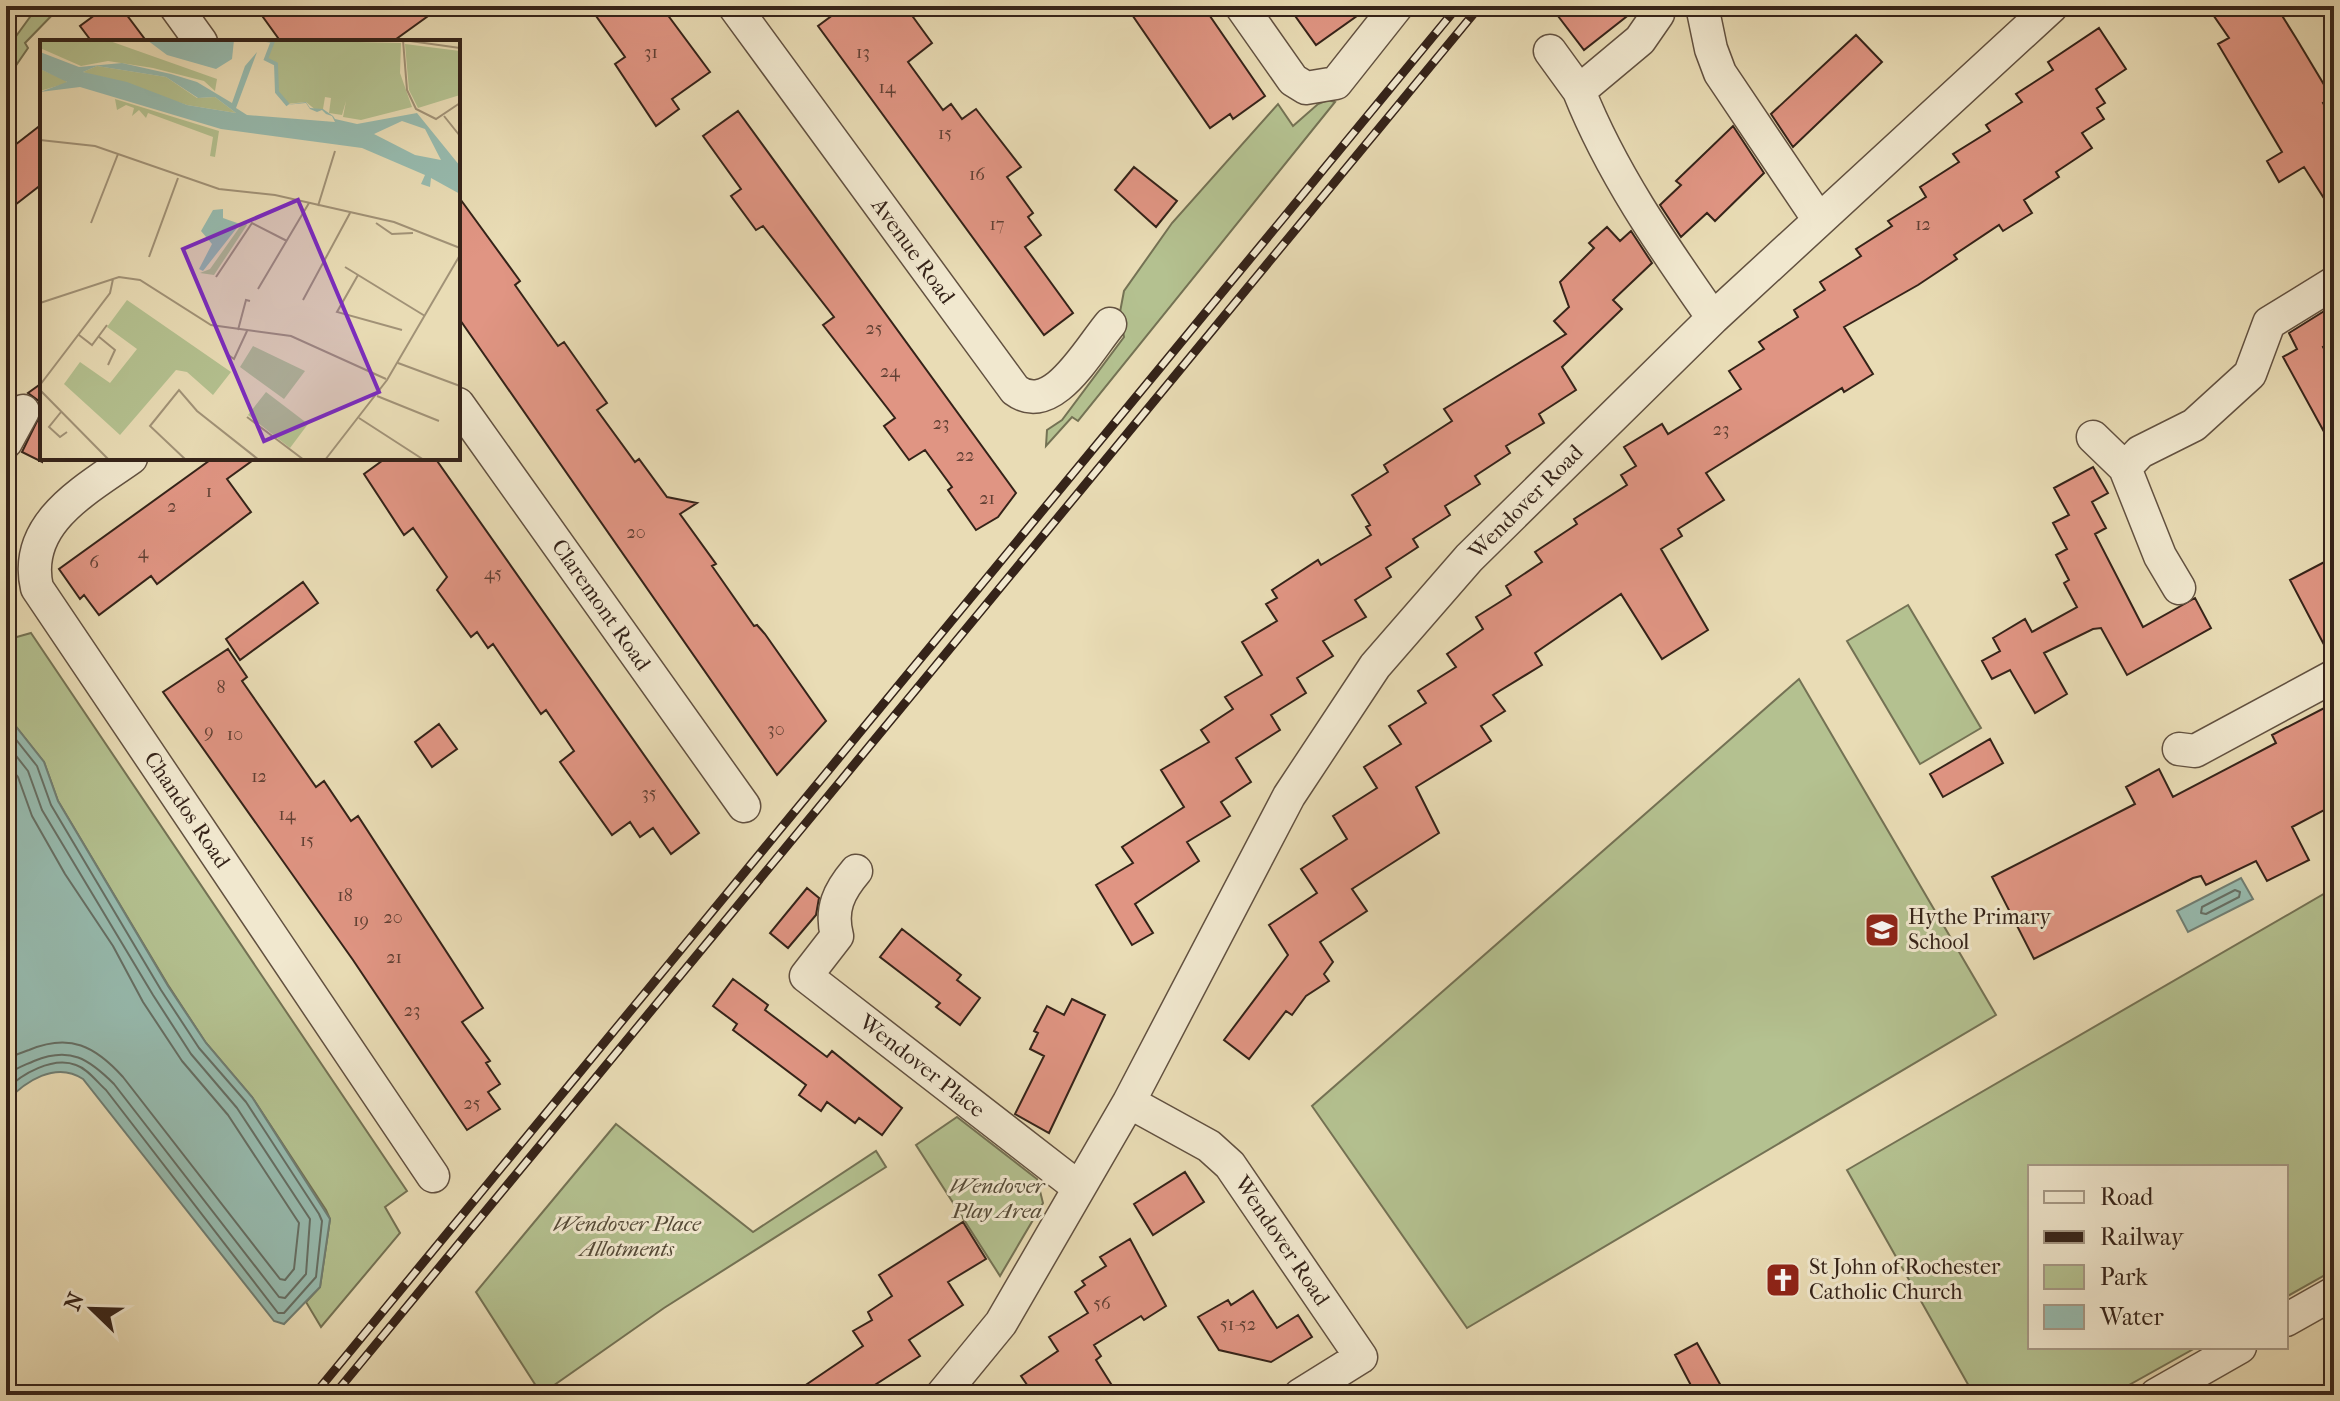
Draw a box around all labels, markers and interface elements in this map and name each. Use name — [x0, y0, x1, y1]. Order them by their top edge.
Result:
inset map — [40, 40, 460, 460]
house number: 31 — [644, 42, 658, 63]
house number: 13 — [856, 42, 870, 63]
house number: 14 — [878, 77, 896, 98]
house number: 15 — [938, 123, 952, 144]
house number: 16 — [969, 164, 985, 185]
street label: Avenue Road — [865, 192, 961, 310]
house number: 17 — [989, 214, 1005, 235]
house number: 12 — [1915, 214, 1931, 235]
house number: 25 — [865, 318, 883, 339]
house number: 24 — [880, 361, 900, 382]
house number: 23 — [933, 413, 949, 434]
house number: 23 — [1713, 419, 1729, 440]
street label: Wendover Road — [1463, 439, 1589, 565]
house number: 22 — [956, 445, 974, 466]
house number: 1 — [206, 481, 212, 502]
house number: 21 — [979, 488, 995, 509]
house number: 2 — [167, 496, 177, 517]
house number: 20 — [626, 522, 646, 543]
street label: Claremont Road — [546, 534, 657, 677]
house number: 4 — [138, 542, 149, 563]
house number: 6 — [89, 552, 99, 573]
house number: 45 — [484, 563, 502, 584]
house number: 8 — [216, 677, 226, 698]
house number: 30 — [767, 719, 785, 740]
house number: 9 — [204, 721, 214, 742]
house number: 10 — [227, 724, 243, 745]
street label: Chandos Road — [138, 747, 236, 874]
house number: 12 — [251, 766, 267, 787]
house number: 35 — [641, 783, 657, 804]
house number: 14 — [278, 804, 296, 825]
house number: 15 — [300, 830, 314, 851]
house number: 18 — [337, 885, 353, 906]
place label: Hythe Primary School — [1908, 904, 2052, 955]
house number: 20 — [383, 907, 403, 928]
house number: 19 — [353, 910, 369, 931]
school or university icon: Hythe Primary School — [1863, 911, 1901, 949]
house number: 21 — [386, 947, 402, 968]
house number: 23 — [404, 1000, 420, 1021]
street label: Wendover Place — [853, 1008, 990, 1123]
house number: 25 — [463, 1093, 481, 1114]
legend — [2028, 1165, 2288, 1349]
street label: Wendover Road — [1228, 1170, 1336, 1312]
park label: Wendover Play Area — [950, 1173, 1047, 1224]
text: Road — [2100, 1183, 2154, 1211]
park label: Wendover Place Allotments — [553, 1211, 702, 1262]
text: Railway — [2100, 1223, 2185, 1251]
place label: St John of Rochester Catholic Church — [1809, 1254, 2001, 1305]
church icon: St John of Rochester Catholic Church — [1764, 1261, 1802, 1299]
text: Park — [2100, 1263, 2148, 1291]
north arrow — [52, 1269, 132, 1349]
text: N — [59, 1289, 90, 1314]
house number: 56 — [1093, 1293, 1111, 1314]
text: Water — [2099, 1303, 2164, 1331]
house number: 51-52 — [1220, 1314, 1256, 1335]

